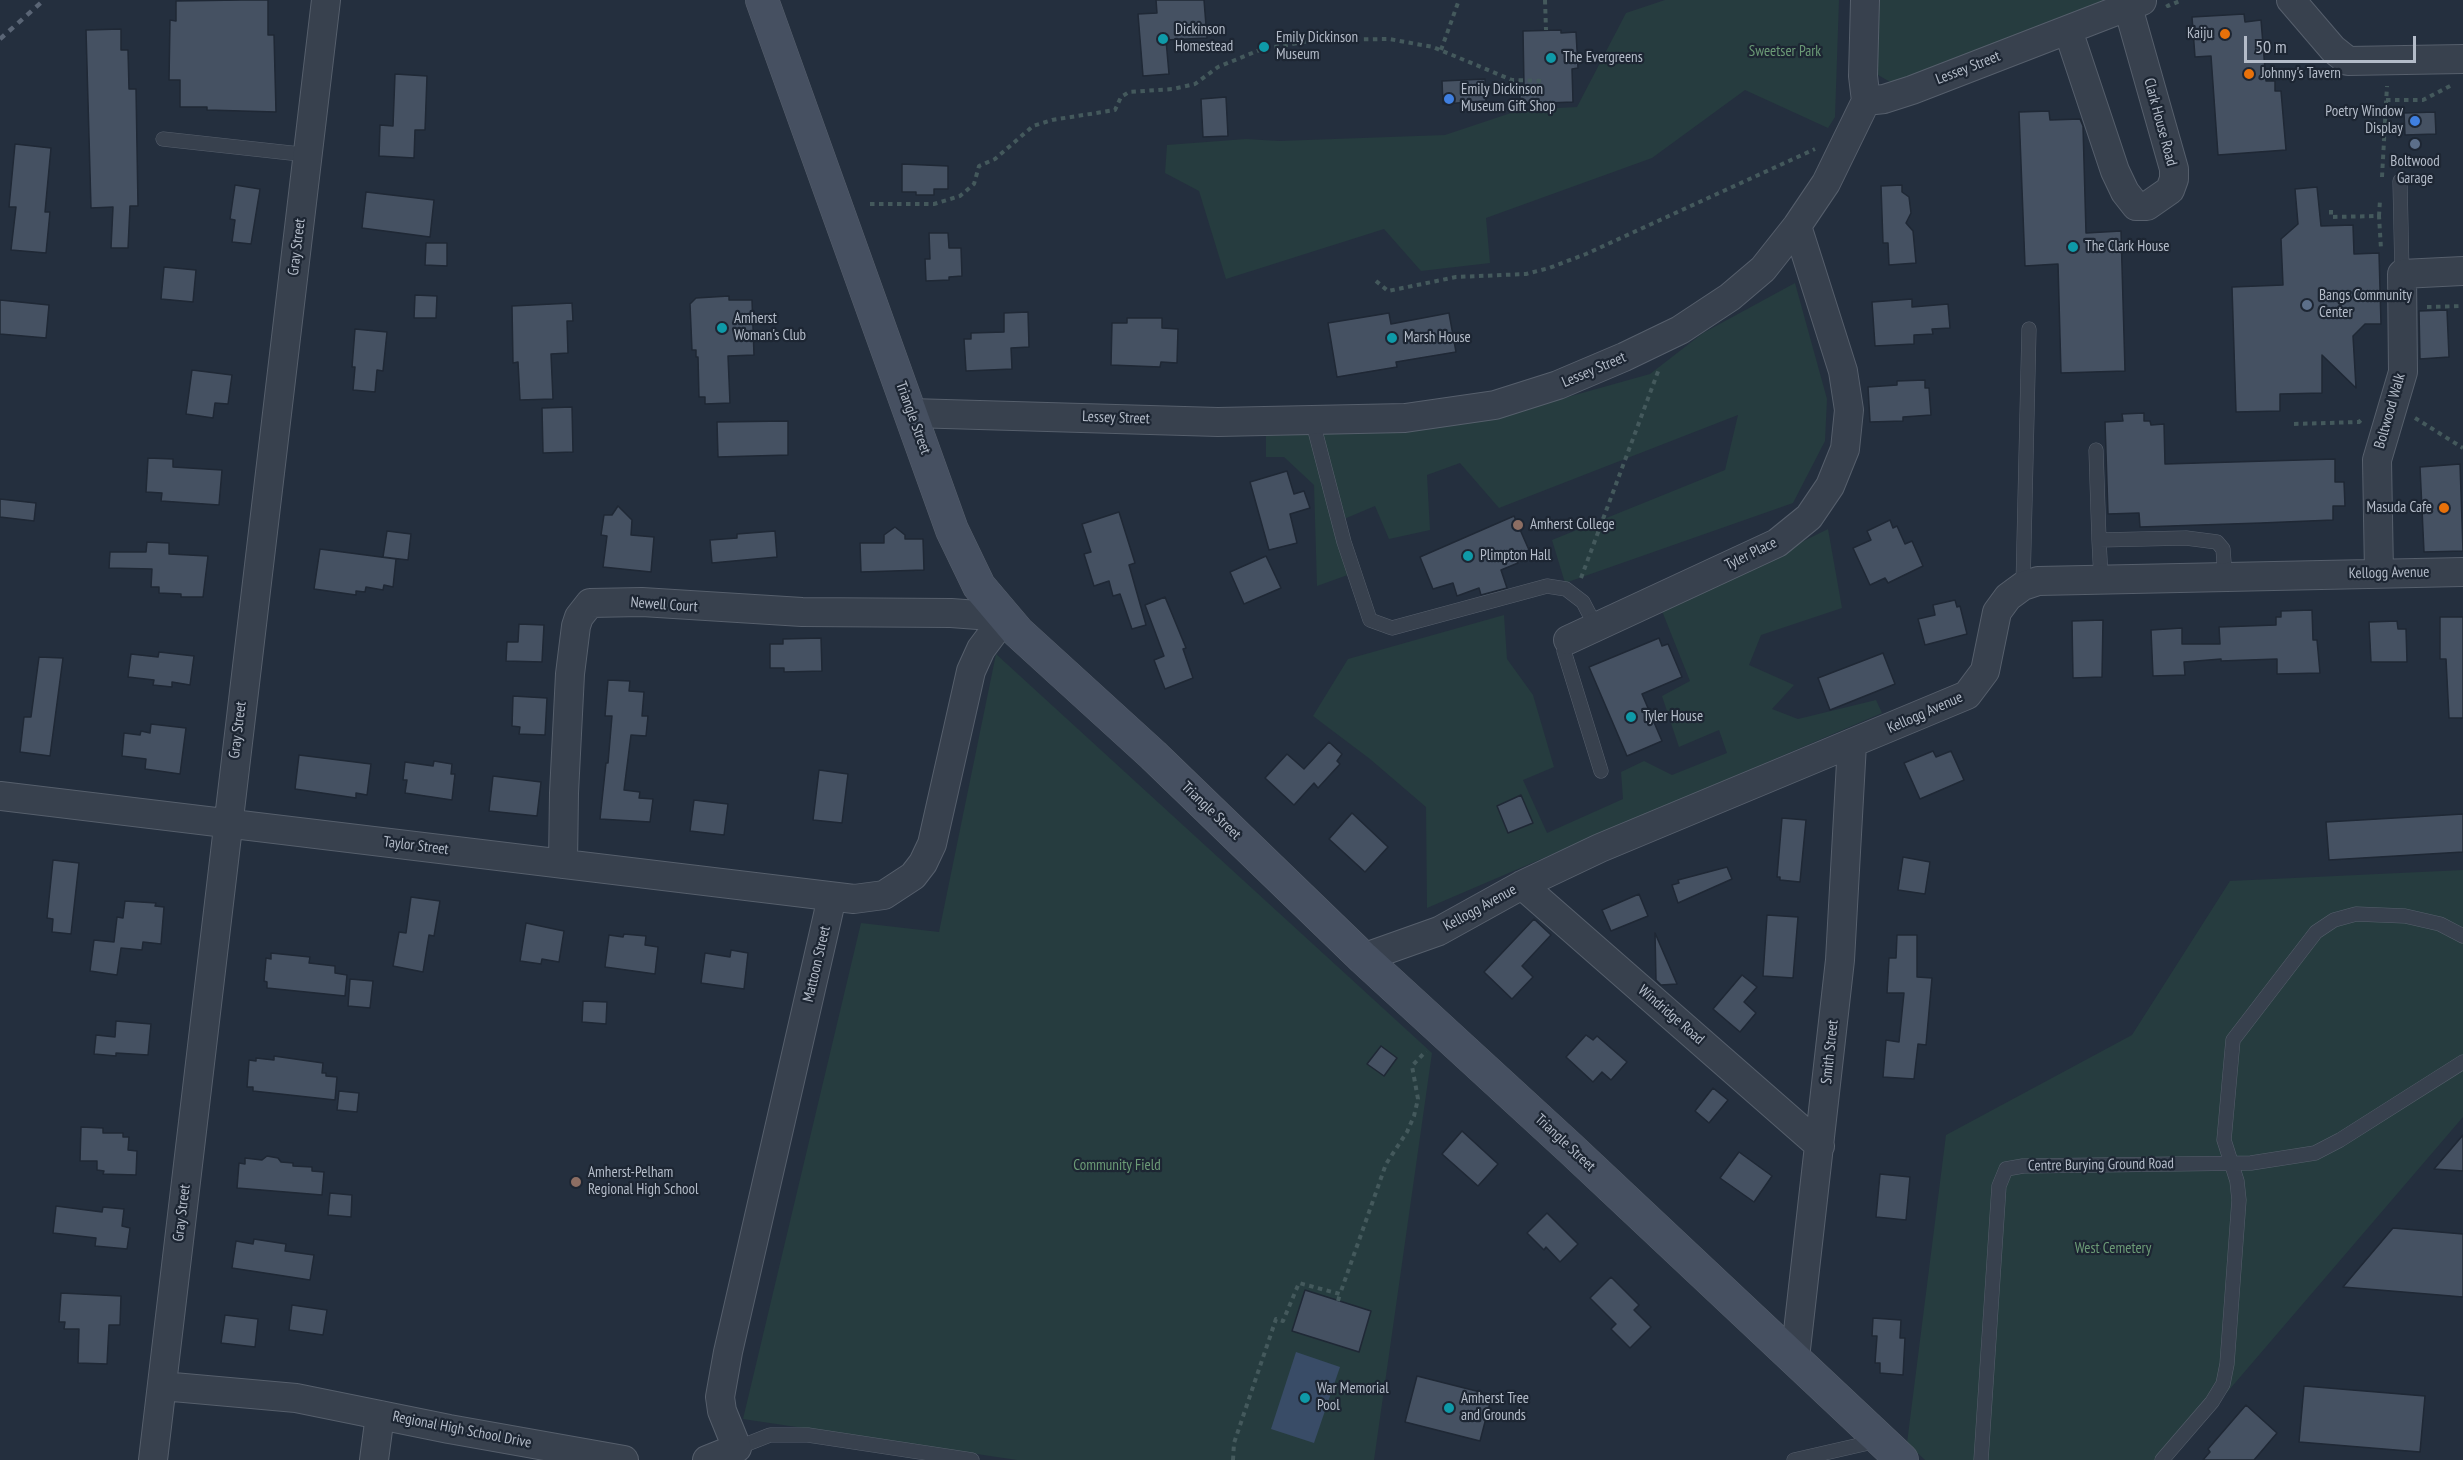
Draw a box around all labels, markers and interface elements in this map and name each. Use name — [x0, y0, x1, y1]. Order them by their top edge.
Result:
place label: Dickinson Homestead — [1175, 21, 1233, 56]
scale bar — [2247, 24, 2420, 62]
place label: Kaiju — [2187, 25, 2213, 43]
marker: Kaiju — [2218, 27, 2232, 41]
place label: Emily Dickinson Museum — [1276, 29, 1358, 64]
marker: Dickinson Homestead — [1156, 32, 1170, 46]
text: 50 m — [2255, 35, 2287, 58]
marker: Emily Dickinson Museum — [1257, 40, 1271, 54]
park label: Sweetser Park — [1749, 43, 1821, 61]
street label: Lessey Street — [1933, 47, 2003, 89]
place label: The Evergreens — [1563, 49, 1643, 67]
marker: The Evergreens — [1544, 51, 1558, 65]
place label: Johnny's Tavern — [2261, 65, 2341, 83]
marker: Johnny's Tavern — [2242, 67, 2256, 81]
street label: Clark House Road — [2140, 76, 2180, 168]
place label: Emily Dickinson Museum Gift Shop — [1461, 81, 1555, 116]
marker: Emily Dickinson Museum Gift Shop — [1442, 92, 1456, 106]
place label: Poetry Window Display — [2325, 103, 2403, 138]
marker: Poetry Window Display — [2408, 114, 2422, 128]
marker: Boltwood Garage — [2408, 137, 2422, 151]
place label: Boltwood Garage — [2390, 153, 2440, 188]
street label: Gray Street — [285, 217, 309, 277]
place label: The Clark House — [2085, 238, 2169, 256]
marker: The Clark House — [2066, 240, 2080, 254]
place label: Bangs Community Center — [2319, 287, 2412, 322]
marker: Bangs Community Center — [2300, 298, 2314, 312]
place label: Amherst Woman's Club — [734, 310, 806, 345]
marker: Amherst Woman's Club — [715, 321, 729, 335]
place label: Marsh House — [1404, 329, 1471, 347]
marker: Marsh House — [1385, 331, 1399, 345]
street label: Lessey Street — [1559, 348, 1629, 392]
street label: Boltwood Walk — [2371, 371, 2409, 451]
street label: Triangle Street — [892, 379, 934, 457]
street label: Lessey Street — [1082, 408, 1150, 428]
place label: Masuda Cafe — [2367, 499, 2432, 517]
marker: Masuda Cafe — [2437, 501, 2451, 515]
place label: Amherst College — [1530, 516, 1615, 534]
marker: Amherst College — [1511, 518, 1525, 532]
street label: Tyler Place — [1722, 534, 1780, 574]
place label: Plimpton Hall — [1480, 547, 1551, 565]
marker: Plimpton Hall — [1461, 549, 1475, 563]
street label: Kellogg Avenue — [2349, 563, 2429, 583]
street label: Newell Court — [630, 594, 698, 616]
street label: Kellogg Avenue — [1885, 688, 1965, 738]
street label: Gray Street — [226, 700, 250, 760]
place label: Tyler House — [1643, 708, 1703, 726]
marker: Tyler House — [1624, 710, 1638, 724]
street label: Triangle Street — [1177, 778, 1245, 844]
street label: Taylor Street — [382, 833, 450, 859]
street label: Kellogg Avenue — [1440, 881, 1520, 935]
street label: Mattoon Street — [800, 924, 834, 1004]
street label: Windridge Road — [1634, 981, 1708, 1049]
street label: Smith Street — [1818, 1019, 1842, 1085]
street label: Triangle Street — [1531, 1111, 1599, 1175]
street label: Centre Burying Ground Road — [2028, 1155, 2174, 1175]
park label: Community Field — [1073, 1157, 1161, 1175]
place label: Amherst-Pelham Regional High School — [588, 1164, 699, 1199]
marker: Amherst-Pelham Regional High School — [569, 1175, 583, 1189]
street label: Gray Street — [170, 1183, 194, 1243]
park label: West Cemetery — [2075, 1240, 2151, 1258]
place label: War Memorial Pool — [1317, 1380, 1389, 1415]
place label: Amherst Tree and Grounds — [1461, 1390, 1529, 1425]
marker: War Memorial Pool — [1298, 1391, 1312, 1405]
marker: Amherst Tree and Grounds — [1442, 1401, 1456, 1415]
street label: Regional High School Drive — [391, 1408, 533, 1452]

